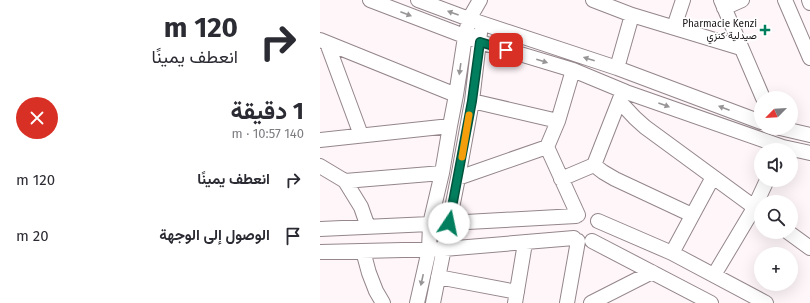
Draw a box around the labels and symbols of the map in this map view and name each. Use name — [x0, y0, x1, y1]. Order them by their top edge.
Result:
one-way arrow — [446, 9, 458, 15]
one-way arrow — [401, 12, 413, 18]
place label: Pharmacie Kenzi صيدلية كنزي — [682, 18, 757, 44]
marker: Pharmacie Kenzi صيدلية كنزي — [760, 25, 770, 35]
pin — [489, 33, 523, 67]
one-way arrow — [583, 55, 595, 61]
one-way arrow — [536, 58, 548, 64]
one-way arrow — [457, 63, 463, 75]
north arrow — [754, 91, 798, 135]
one-way arrow — [659, 103, 671, 109]
one-way arrow — [718, 105, 730, 111]
position arrow — [428, 202, 470, 244]
one-way arrow — [419, 274, 425, 286]

